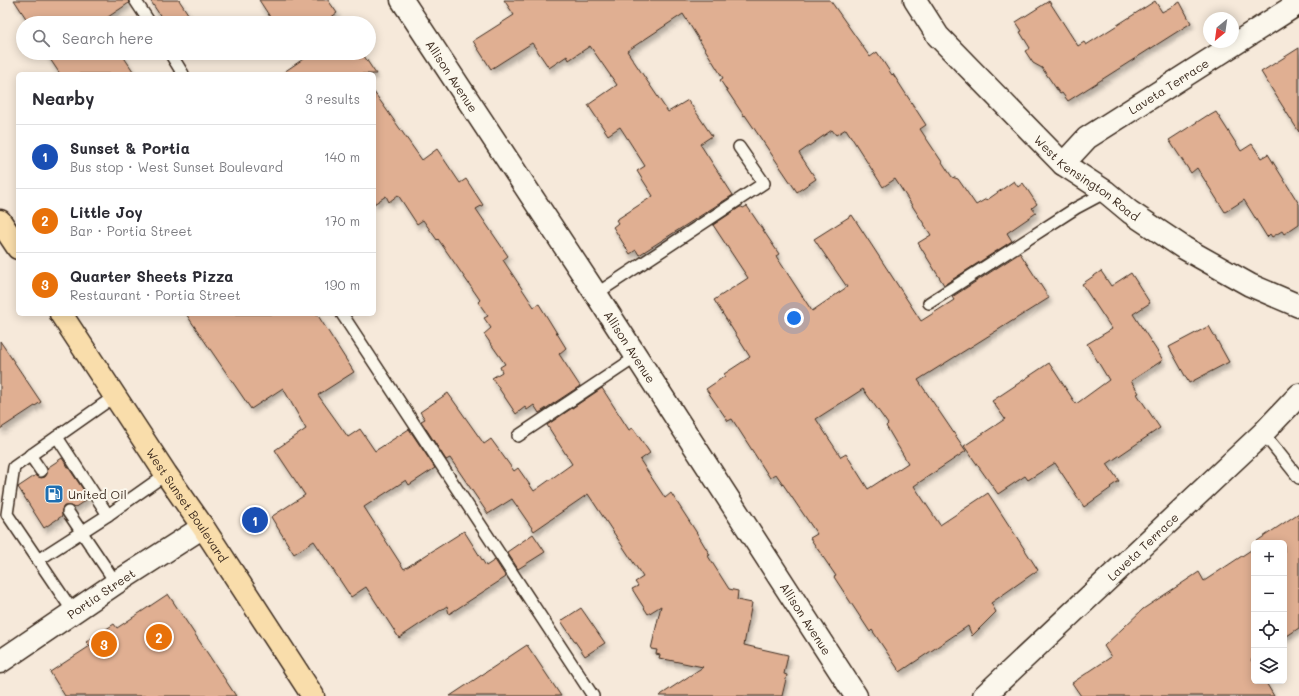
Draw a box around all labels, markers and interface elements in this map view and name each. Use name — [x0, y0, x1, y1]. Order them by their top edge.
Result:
north arrow — [1203, 12, 1239, 48]
search box — [16, 16, 376, 60]
icon: search — [30, 27, 52, 49]
text: Search here — [62, 28, 153, 48]
street label: Allison Avenue — [423, 37, 482, 115]
street label: Laveta Terrace — [1125, 55, 1212, 118]
text: Nearby — [32, 87, 94, 109]
text: 3 results — [305, 90, 360, 107]
street label: West Kensington Road — [1031, 131, 1143, 224]
text: Sunset & Portia — [70, 138, 190, 158]
text: 1 — [42, 148, 48, 165]
text: 140 m — [324, 148, 360, 165]
text: Bus stop · West Sunset Boulevard — [70, 158, 283, 175]
text: Little Joy — [70, 202, 143, 222]
text: 2 — [41, 212, 49, 229]
text: 170 m — [324, 212, 360, 229]
text: Bar · Portia Street — [70, 222, 192, 239]
text: Quarter Sheets Pizza — [70, 266, 234, 286]
text: 3 — [41, 276, 49, 293]
text: 190 m — [324, 276, 360, 293]
text: Restaurant · Portia Street — [70, 286, 241, 303]
street label: Allison Avenue — [601, 307, 659, 386]
your location — [784, 308, 804, 328]
street label: West Sunset Boulevard — [143, 445, 232, 565]
fuel station icon: United Oil — [43, 483, 65, 505]
place label: United Oil — [68, 486, 127, 502]
pin: 1 — [242, 505, 268, 535]
street label: Laveta Terrace — [1104, 509, 1182, 584]
map controls — [1251, 540, 1287, 684]
button: + — [1251, 540, 1287, 576]
street label: Portia Street — [64, 565, 138, 622]
button: − — [1251, 576, 1287, 612]
street label: Allison Avenue — [777, 580, 835, 658]
button: locate — [1251, 612, 1287, 648]
pin: 2 — [146, 622, 172, 652]
pin: 3 — [91, 629, 117, 659]
button: layers — [1251, 648, 1287, 684]

